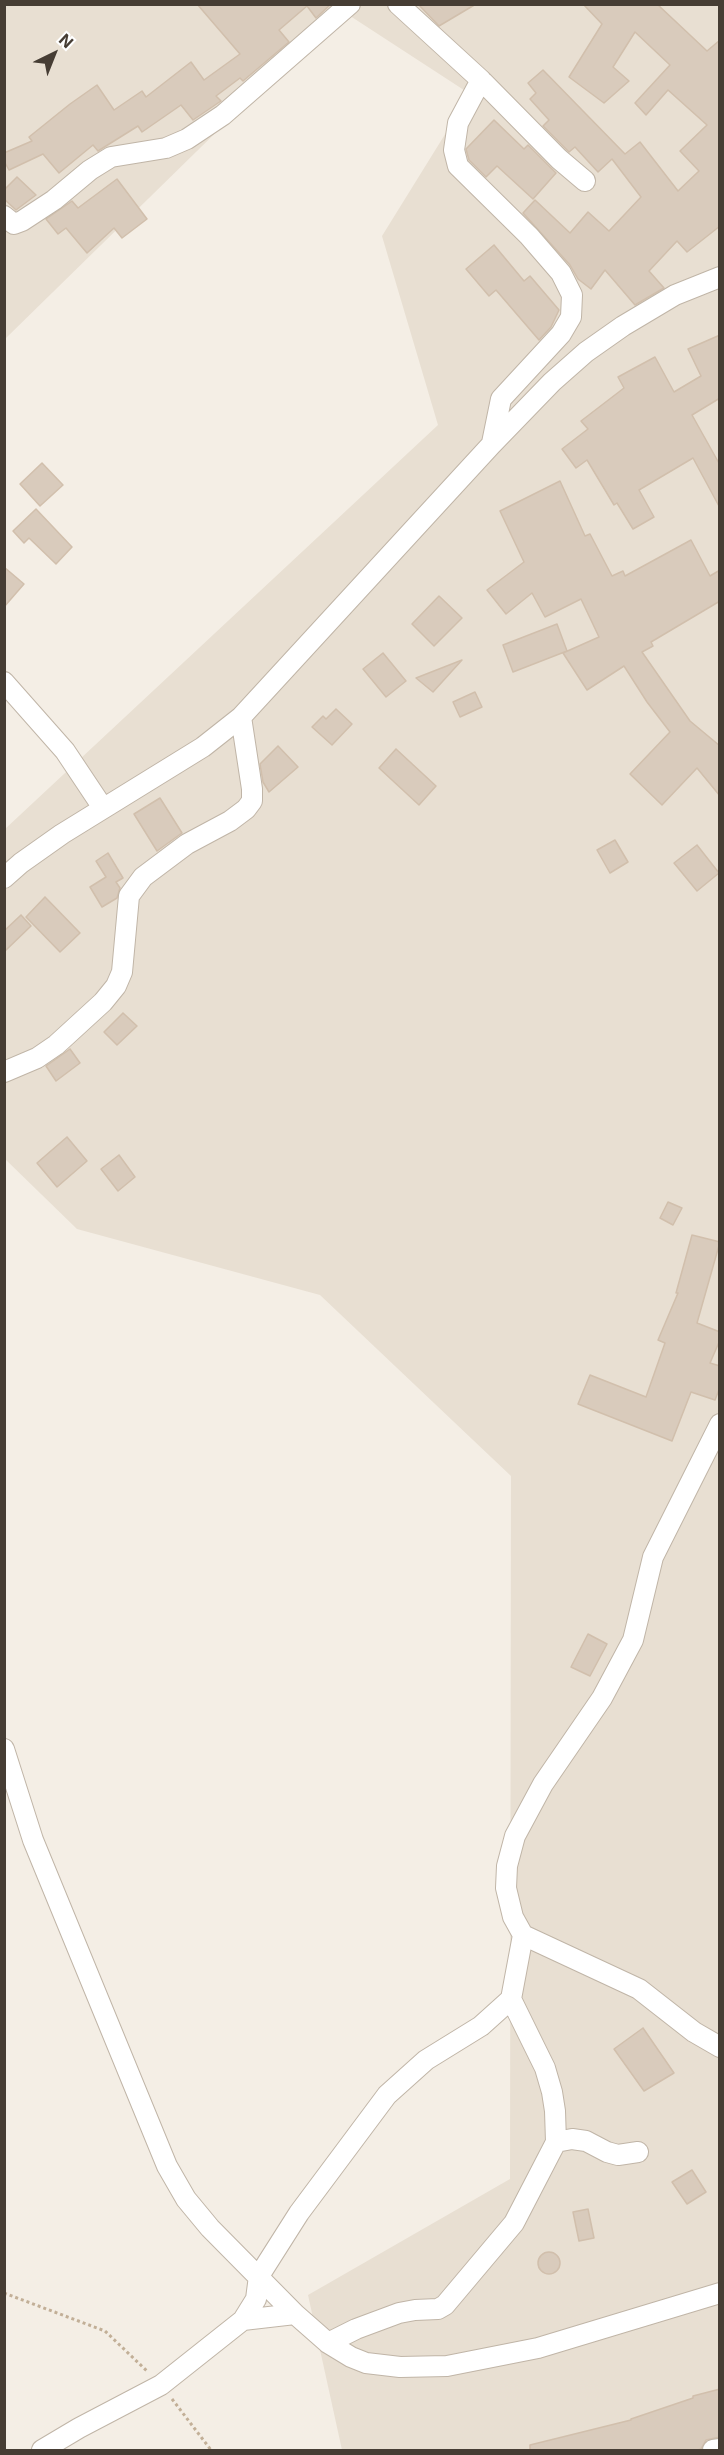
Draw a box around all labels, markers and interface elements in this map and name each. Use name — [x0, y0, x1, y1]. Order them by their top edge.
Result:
north arrow — [24, 24, 84, 84]
text: N — [55, 29, 78, 52]

